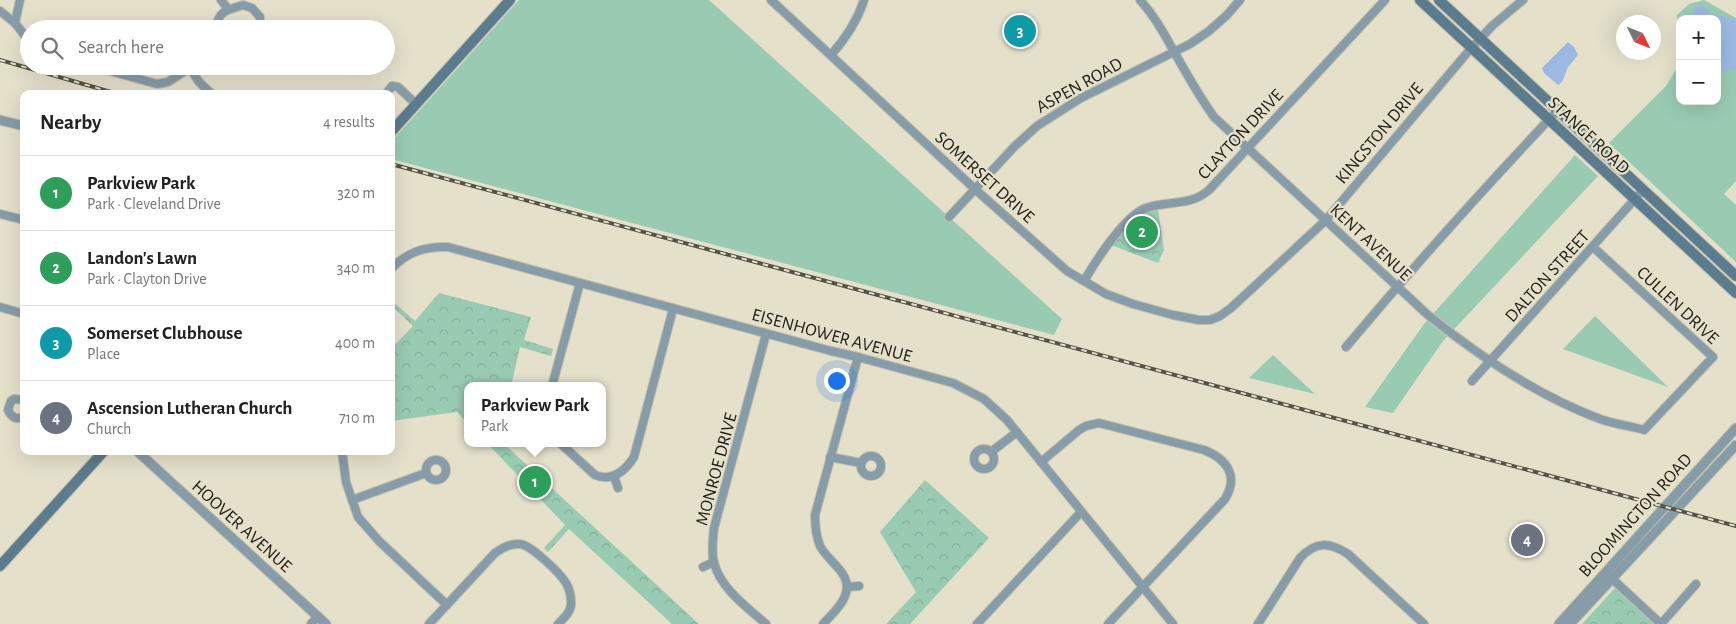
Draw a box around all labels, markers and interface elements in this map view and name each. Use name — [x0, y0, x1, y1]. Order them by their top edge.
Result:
pin: 3 — [1004, 12, 1036, 50]
north arrow — [1616, 15, 1661, 60]
map controls — [1676, 15, 1721, 105]
button: + — [1676, 15, 1721, 60]
search box — [20, 20, 395, 75]
icon: search — [38, 34, 66, 62]
text: Search here — [78, 38, 164, 57]
street label: ASPEN ROAD — [1033, 55, 1125, 117]
button: − — [1676, 60, 1721, 105]
street label: KINGSTON DRIVE — [1333, 80, 1427, 187]
street label: CLAYTON DRIVE — [1195, 86, 1287, 183]
street label: STANGE ROAD — [1544, 94, 1632, 178]
text: Nearby — [40, 112, 101, 133]
text: 4 results — [323, 114, 375, 130]
street label: SOMERSET DRIVE — [931, 129, 1038, 227]
text: Parkview Park — [87, 174, 195, 193]
text: 1 — [53, 185, 59, 201]
text: 320 m — [337, 185, 375, 201]
text: Park · Cleveland Drive — [87, 196, 221, 212]
street label: KENT AVENUE — [1326, 201, 1415, 285]
pin: 2 — [1126, 213, 1158, 251]
street label: DALTON STREET — [1502, 227, 1593, 326]
text: Landon's Lawn — [87, 249, 197, 268]
text: 2 — [52, 260, 60, 276]
text: 340 m — [337, 260, 375, 276]
street label: CULLEN DRIVE — [1633, 264, 1722, 348]
text: Park · Clayton Drive — [87, 271, 207, 287]
street label: EISENHOWER AVENUE — [750, 306, 914, 366]
text: Somerset Clubhouse — [87, 324, 242, 343]
text: 3 — [53, 335, 59, 351]
text: 400 m — [335, 335, 375, 351]
text: Place — [87, 346, 120, 362]
your location — [824, 368, 850, 394]
popup — [464, 382, 606, 447]
text: Parkview Park — [481, 396, 589, 415]
text: Ascension Lutheran Church — [87, 399, 292, 418]
text: 4 — [52, 410, 60, 426]
text: 710 m — [339, 410, 375, 426]
street label: MONROE DRIVE — [693, 411, 741, 528]
text: Park — [481, 418, 508, 434]
text: Church — [87, 421, 131, 437]
street label: BLOOMINGTON ROAD — [1576, 451, 1696, 581]
pin: 1 — [519, 463, 551, 501]
street label: HOOVER AVENUE — [188, 477, 295, 576]
pin: 4 — [1511, 521, 1543, 559]

